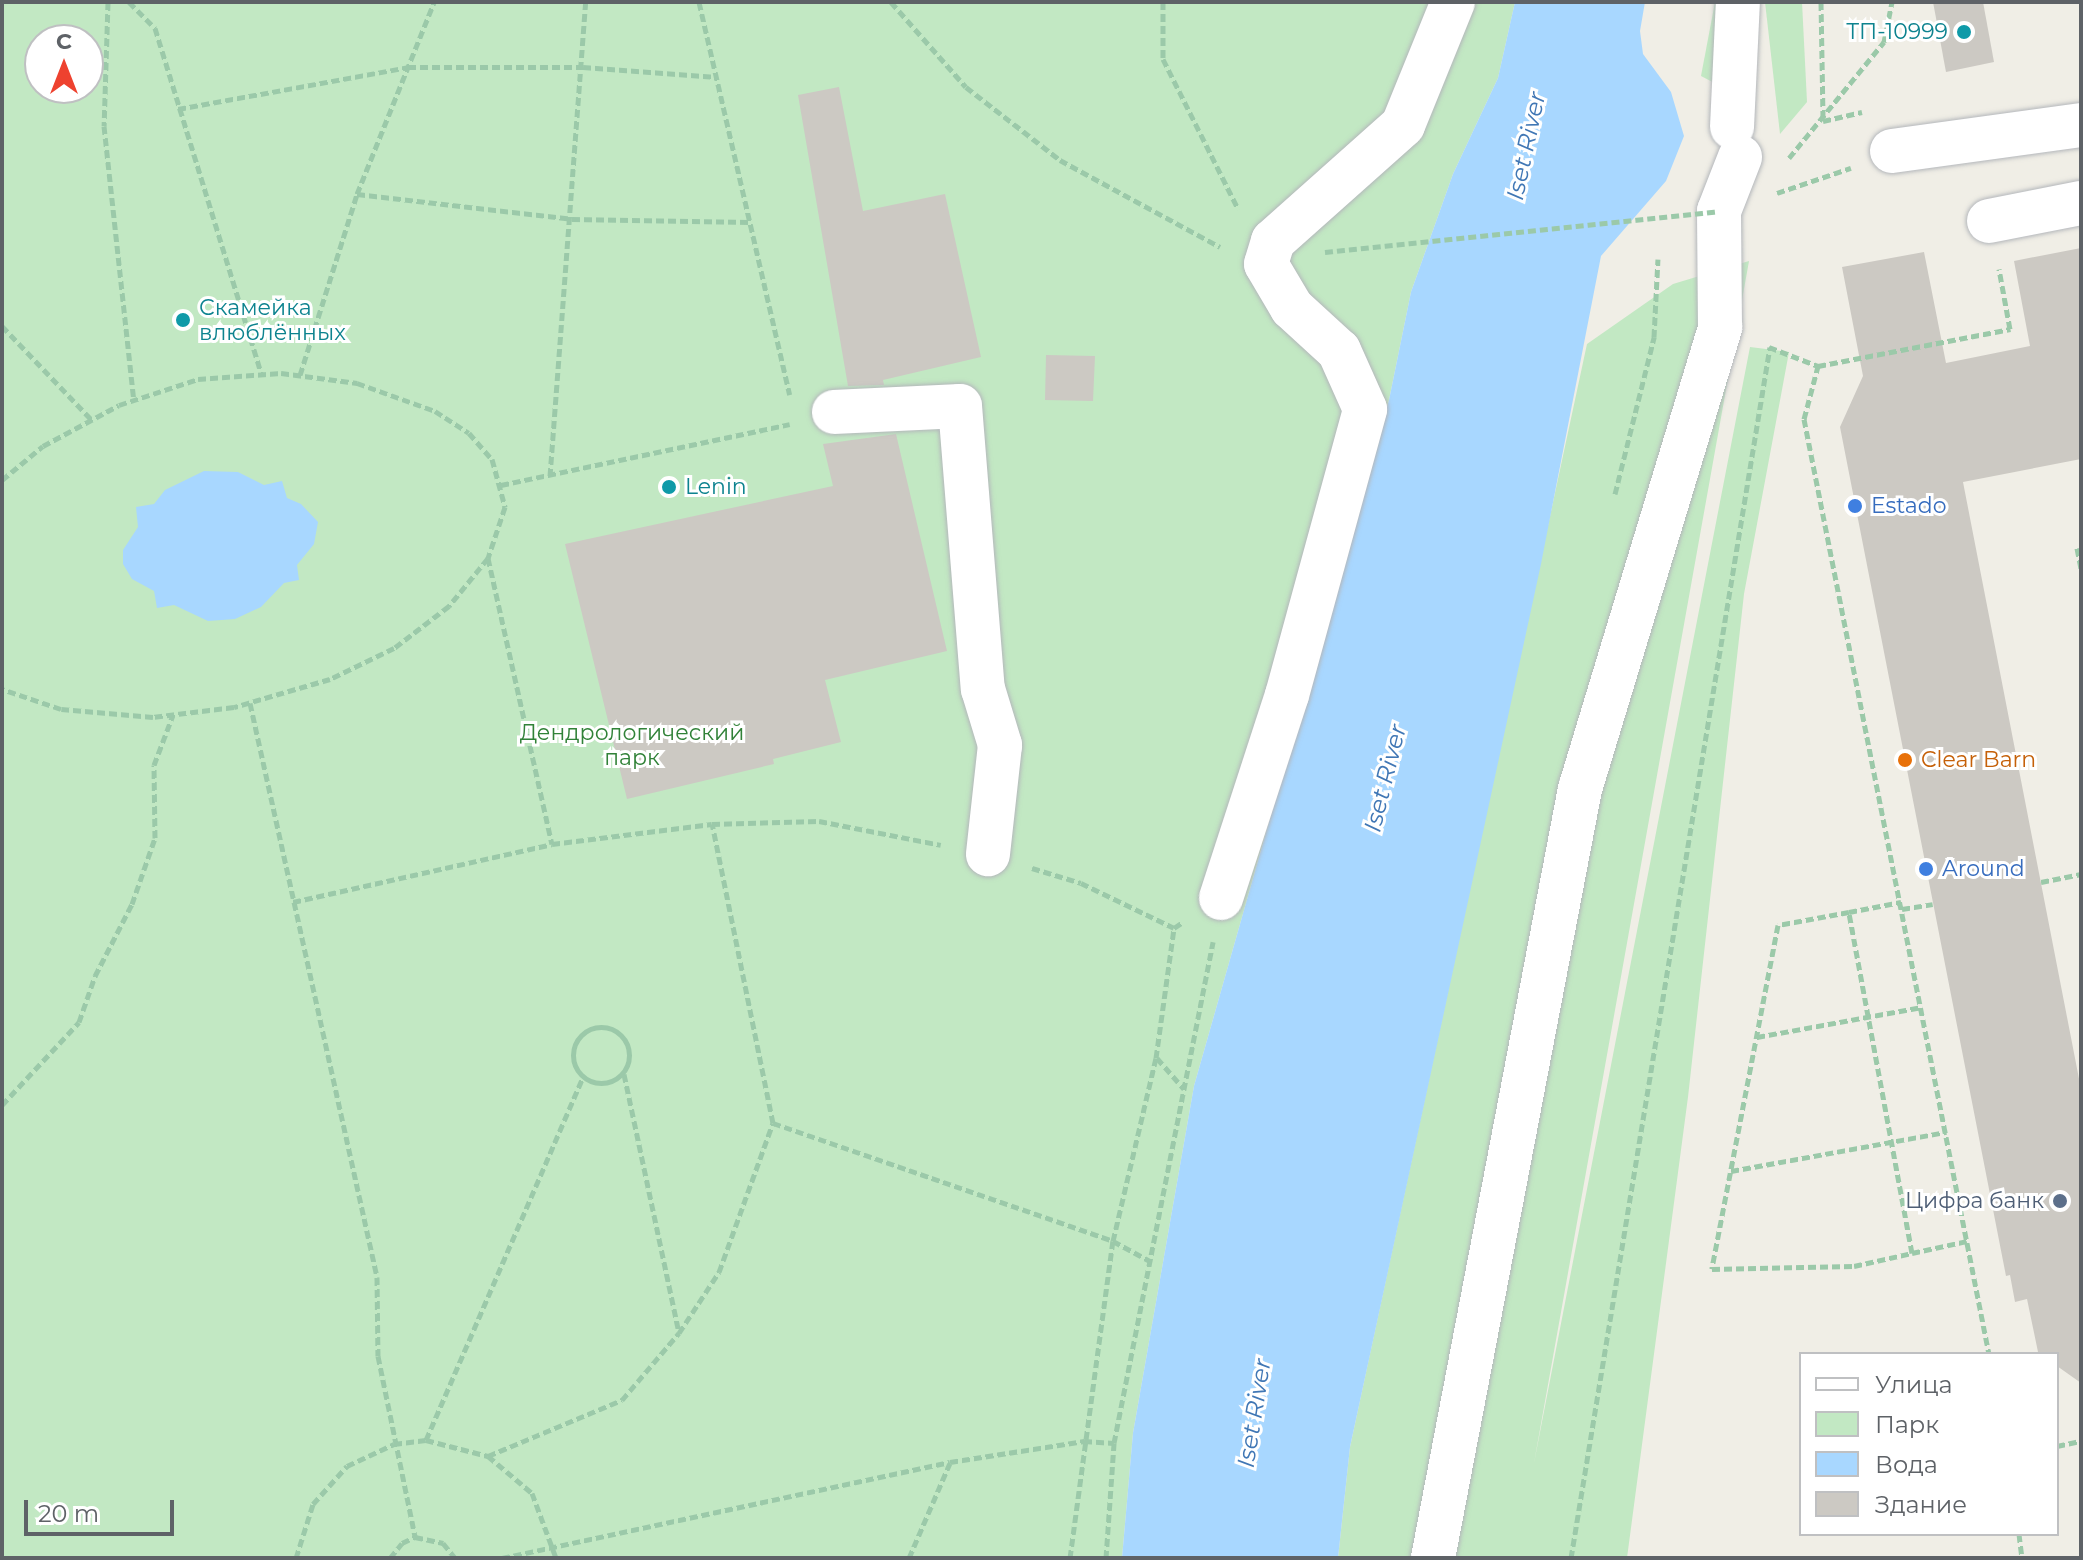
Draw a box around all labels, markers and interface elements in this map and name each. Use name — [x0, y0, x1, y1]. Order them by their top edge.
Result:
place label: ТП-10999 — [1846, 19, 1948, 45]
marker: ТП-10999 — [1955, 23, 1973, 41]
north arrow — [24, 24, 104, 104]
text: С — [56, 28, 72, 55]
water label: Iset River — [1500, 89, 1552, 203]
place label: Скамейка влюблённых — [199, 294, 346, 346]
marker: Скамейка влюблённых — [174, 311, 192, 329]
place label: Lenin — [685, 474, 747, 500]
marker: Lenin — [660, 478, 678, 496]
place label: Estado — [1871, 493, 1946, 519]
marker: Estado — [1846, 497, 1864, 515]
park label: Дендрологический парк — [520, 719, 744, 770]
water label: Iset River — [1358, 721, 1412, 835]
place label: Clear Barn — [1921, 747, 2036, 773]
marker: Clear Barn — [1896, 751, 1914, 769]
place label: Around — [1942, 856, 2025, 882]
marker: Around — [1917, 860, 1935, 878]
place label: Цифра банк — [1905, 1188, 2044, 1214]
marker: Цифра банк — [2051, 1192, 2069, 1210]
legend — [1799, 1352, 2059, 1536]
water label: Iset River — [1231, 1356, 1277, 1470]
text: Улица — [1875, 1370, 1953, 1399]
text: Парк — [1875, 1410, 1939, 1439]
text: Вода — [1875, 1450, 1938, 1479]
scale bar — [28, 1484, 178, 1534]
text: Здание — [1875, 1490, 1967, 1519]
text: 20 m — [38, 1499, 99, 1528]

